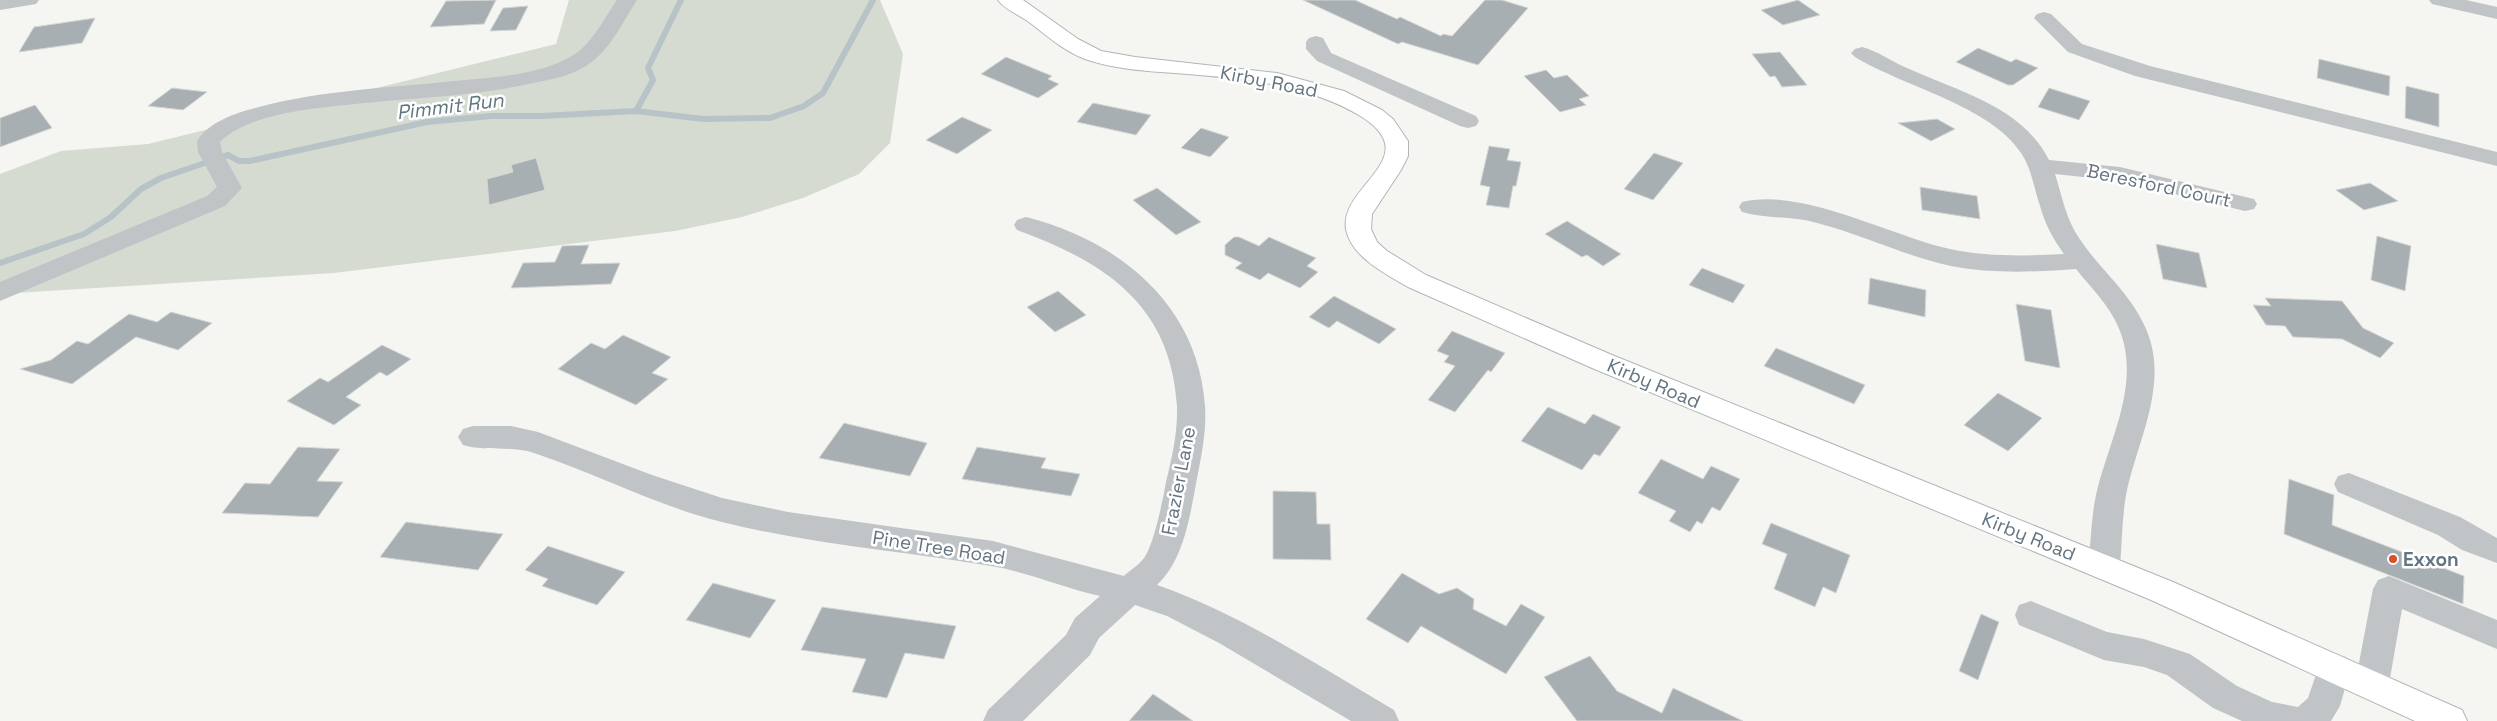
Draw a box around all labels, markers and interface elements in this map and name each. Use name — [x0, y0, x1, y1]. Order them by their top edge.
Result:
street label: Kirby Road — [1218, 60, 1320, 103]
water label: Pimmit Run — [395, 86, 506, 125]
street label: Beresford Court — [2085, 158, 2233, 213]
street label: Kirby Road — [1603, 353, 1704, 414]
street label: Frazier Lane — [1156, 425, 1201, 538]
street label: Kirby Road — [1978, 506, 2079, 567]
street label: Pine Tree Road — [871, 525, 1007, 570]
place label: Exxon — [2403, 547, 2459, 572]
marker: Exxon — [2387, 553, 2399, 565]

